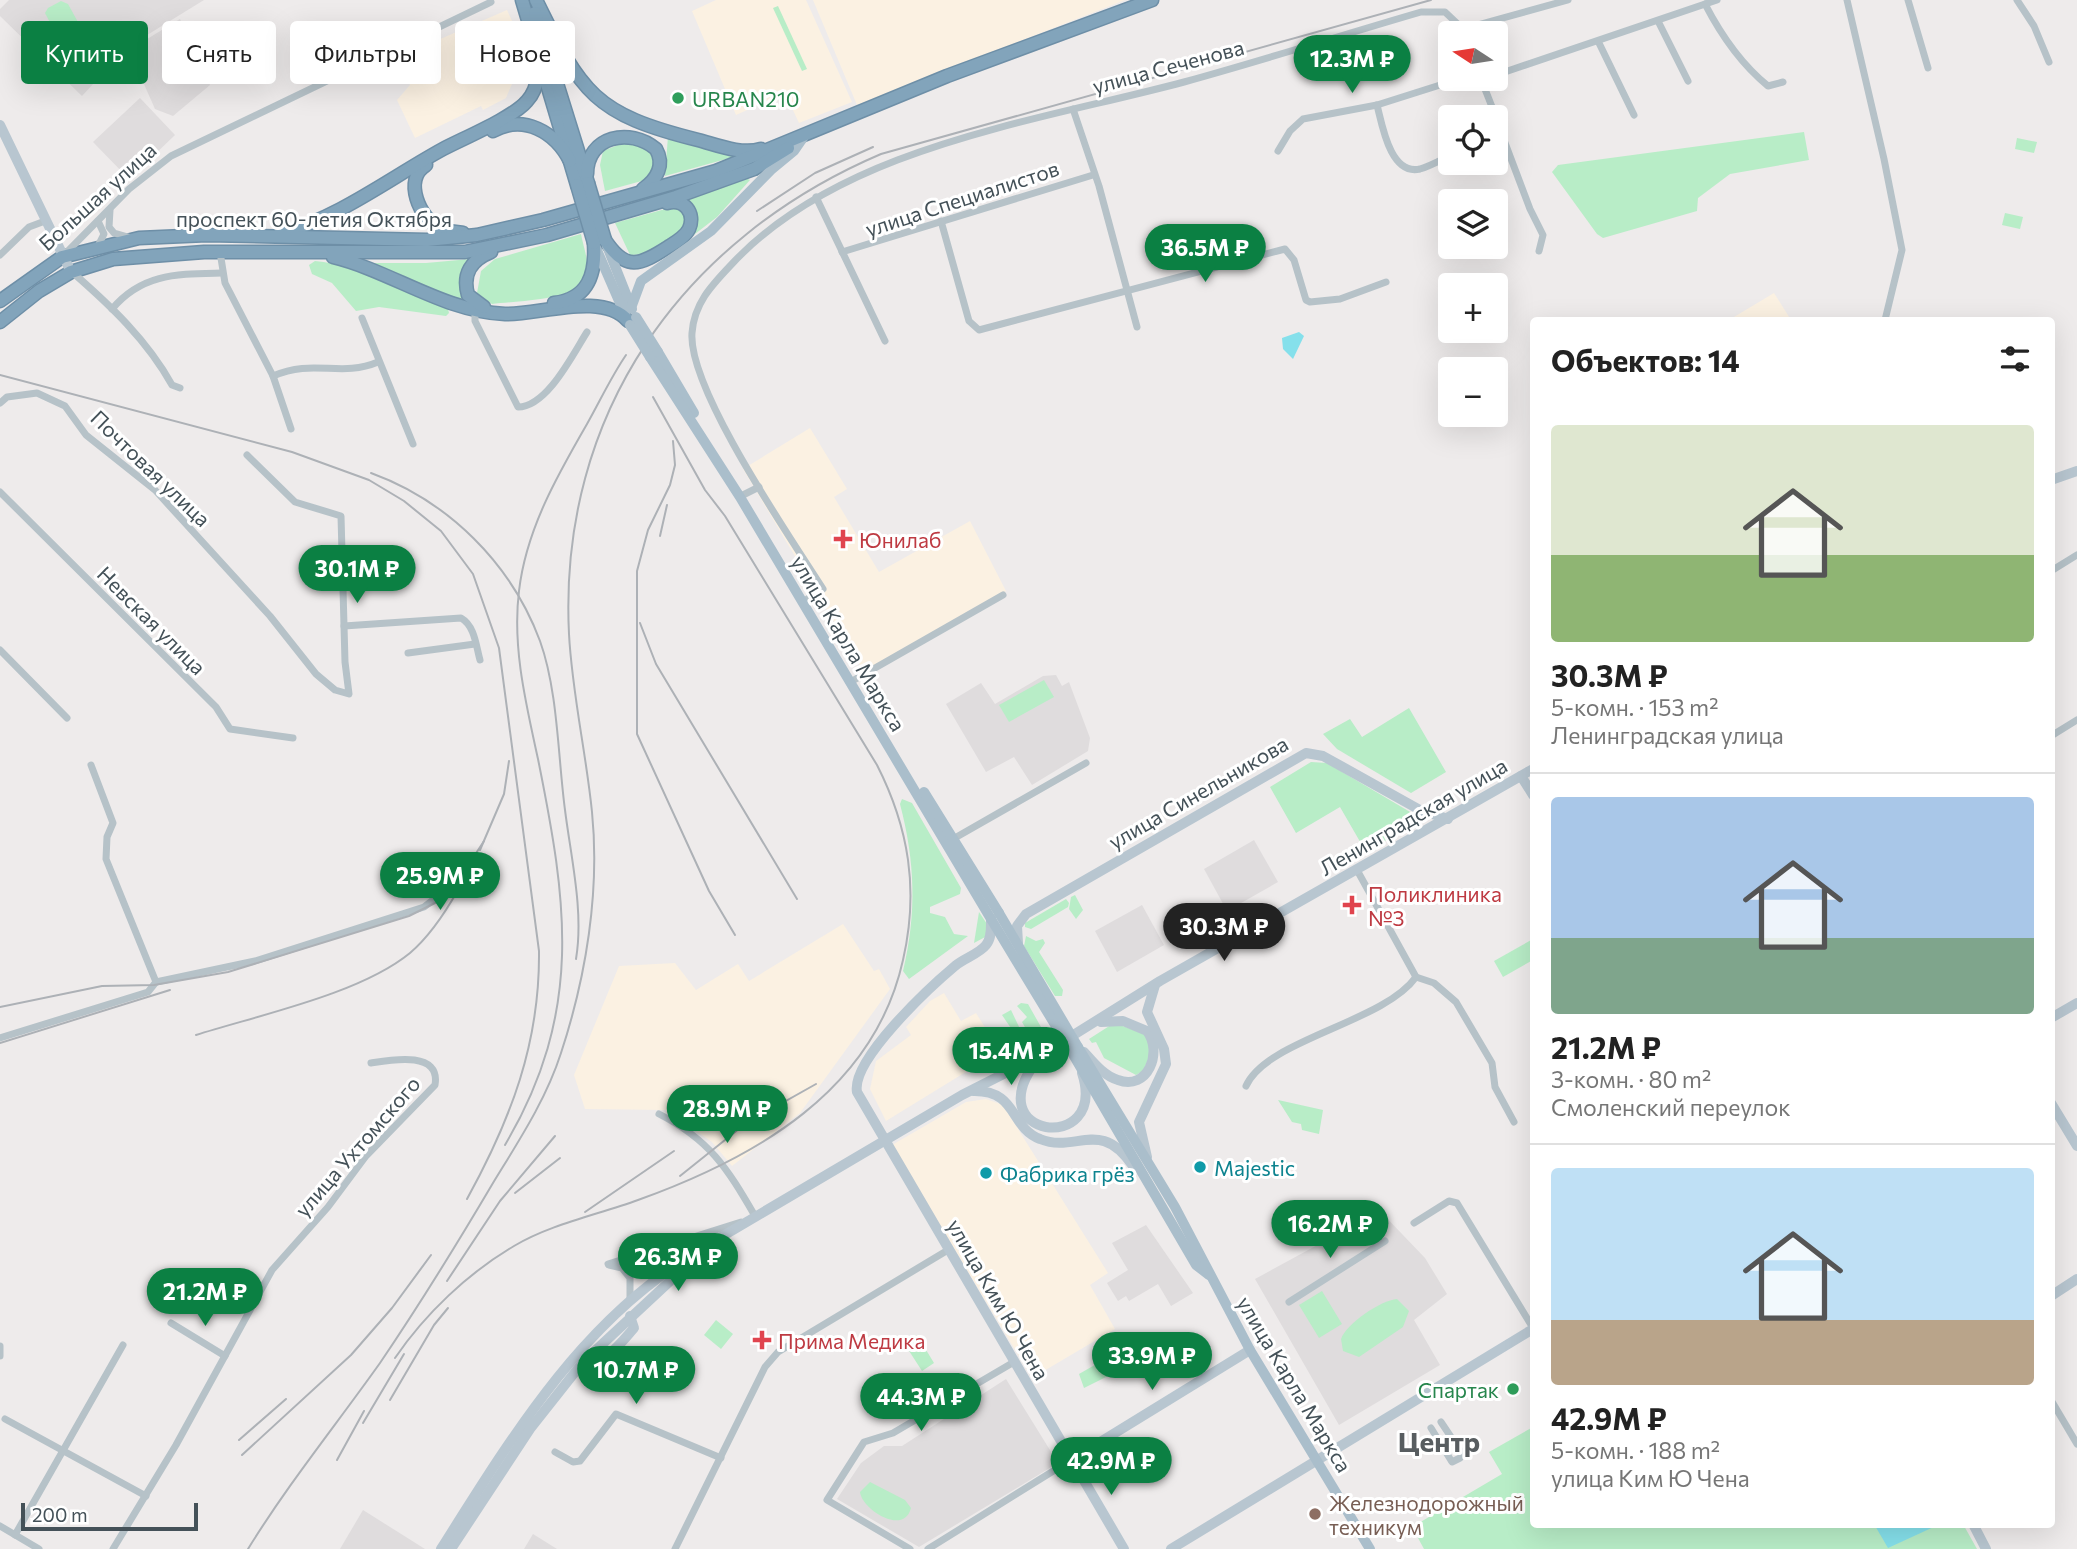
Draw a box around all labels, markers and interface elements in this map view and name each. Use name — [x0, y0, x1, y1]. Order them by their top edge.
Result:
chip: Купить — [21, 21, 148, 84]
chip: Снять — [162, 21, 276, 84]
chip: Фильтры — [290, 21, 441, 84]
chip: Новое — [455, 21, 575, 84]
north arrow — [1438, 21, 1508, 91]
map controls — [1438, 21, 1508, 427]
street label: улица Сеченова — [1090, 34, 1246, 98]
pin: 12.3M ₽ — [1287, 36, 1417, 95]
text: 12.3M ₽ — [1310, 44, 1394, 72]
place label: URBAN210 — [692, 86, 800, 111]
marker: URBAN210 — [670, 90, 686, 106]
button: locate — [1438, 105, 1508, 175]
street label: Большая улица — [33, 137, 161, 255]
street label: улица Специалистов — [862, 155, 1062, 241]
button: layers — [1438, 189, 1508, 259]
street label: проспект 60-летия Октября — [176, 206, 452, 231]
pin: 36.5M ₽ — [1140, 224, 1270, 284]
text: 36.5M ₽ — [1161, 233, 1249, 261]
button: + — [1438, 273, 1508, 343]
icon: filters — [1996, 340, 2034, 378]
text: Объектов: 14 — [1551, 341, 1740, 378]
button: − — [1438, 357, 1508, 427]
street label: Почтовая улица — [86, 405, 216, 531]
icon: home — [1730, 470, 1856, 596]
place label: Юнилаб — [859, 527, 942, 552]
marker: Юнилаб — [833, 529, 853, 549]
pin: 30.1M ₽ — [292, 546, 422, 605]
street label: улица Карла Маркса — [787, 550, 911, 736]
text: 30.1M ₽ — [315, 554, 399, 582]
street label: Невская улица — [93, 561, 211, 679]
text: 30.3M ₽ — [1551, 656, 1668, 693]
text: 5-комн. · 153 m² — [1551, 693, 1718, 721]
text: Ленинградская улица — [1551, 721, 1784, 749]
street label: улица Синельникова — [1104, 730, 1292, 854]
street label: Ленинградская улица — [1315, 752, 1511, 880]
icon: home — [1730, 842, 1856, 968]
pin: 25.9M ₽ — [375, 852, 505, 912]
text: 25.9M ₽ — [396, 861, 484, 889]
place label: Поликлиника №3 — [1368, 881, 1502, 930]
marker: Поликлиника №3 — [1342, 895, 1362, 915]
pin: 30.3M ₽ — [1159, 904, 1289, 963]
text: 30.3M ₽ — [1179, 912, 1269, 940]
pin: 15.4M ₽ — [946, 1028, 1076, 1087]
text: 21.2M ₽ — [1551, 1028, 1661, 1065]
text: 15.4M ₽ — [968, 1036, 1054, 1064]
text: 3-комн. · 80 m² — [1551, 1065, 1711, 1093]
street label: улица Ухтомского — [289, 1071, 425, 1221]
pin: 28.9M ₽ — [662, 1086, 792, 1145]
text: Смоленский переулок — [1551, 1093, 1791, 1121]
text: 28.9M ₽ — [683, 1094, 771, 1122]
place label: Majestic — [1214, 1155, 1295, 1180]
marker: Majestic — [1192, 1159, 1208, 1175]
place label: Фабрика грёз — [1000, 1161, 1135, 1186]
marker: Фабрика грёз — [978, 1165, 994, 1181]
pin: 16.2M ₽ — [1265, 1200, 1395, 1260]
text: 16.2M ₽ — [1287, 1209, 1373, 1237]
icon: home — [1730, 1213, 1856, 1339]
street label: улица Ким Ю Чена — [943, 1214, 1055, 1384]
pin: 26.3M ₽ — [613, 1234, 743, 1293]
text: 26.3M ₽ — [634, 1242, 722, 1270]
pin: 21.2M ₽ — [140, 1268, 270, 1328]
text: 21.2M ₽ — [163, 1277, 247, 1305]
street label: улица Карла Маркса — [1233, 1291, 1357, 1477]
place label: Прима Медика — [778, 1328, 925, 1353]
marker: Прима Медика — [752, 1330, 772, 1350]
pin: 33.9M ₽ — [1087, 1332, 1217, 1392]
text: 33.9M ₽ — [1108, 1341, 1196, 1369]
pin: 10.7M ₽ — [571, 1346, 701, 1406]
text: 10.7M ₽ — [593, 1355, 679, 1383]
pin: 44.3M ₽ — [856, 1374, 986, 1433]
place label: Спартак — [1418, 1377, 1499, 1402]
marker: Спартак — [1505, 1381, 1521, 1397]
text: 44.3M ₽ — [876, 1382, 966, 1410]
text: 42.9M ₽ — [1551, 1399, 1667, 1436]
district label: Центр — [1398, 1424, 1480, 1458]
text: 5-комн. · 188 m² — [1551, 1436, 1720, 1464]
pin: 42.9M ₽ — [1046, 1438, 1176, 1497]
text: 42.9M ₽ — [1067, 1446, 1155, 1474]
text: улица Ким Ю Чена — [1551, 1464, 1750, 1492]
place label: Железнодорожный техникум — [1329, 1490, 1524, 1539]
scale bar — [21, 1500, 198, 1532]
text: 200 m — [32, 1503, 88, 1526]
marker: Железнодорожный техникум — [1307, 1506, 1323, 1522]

